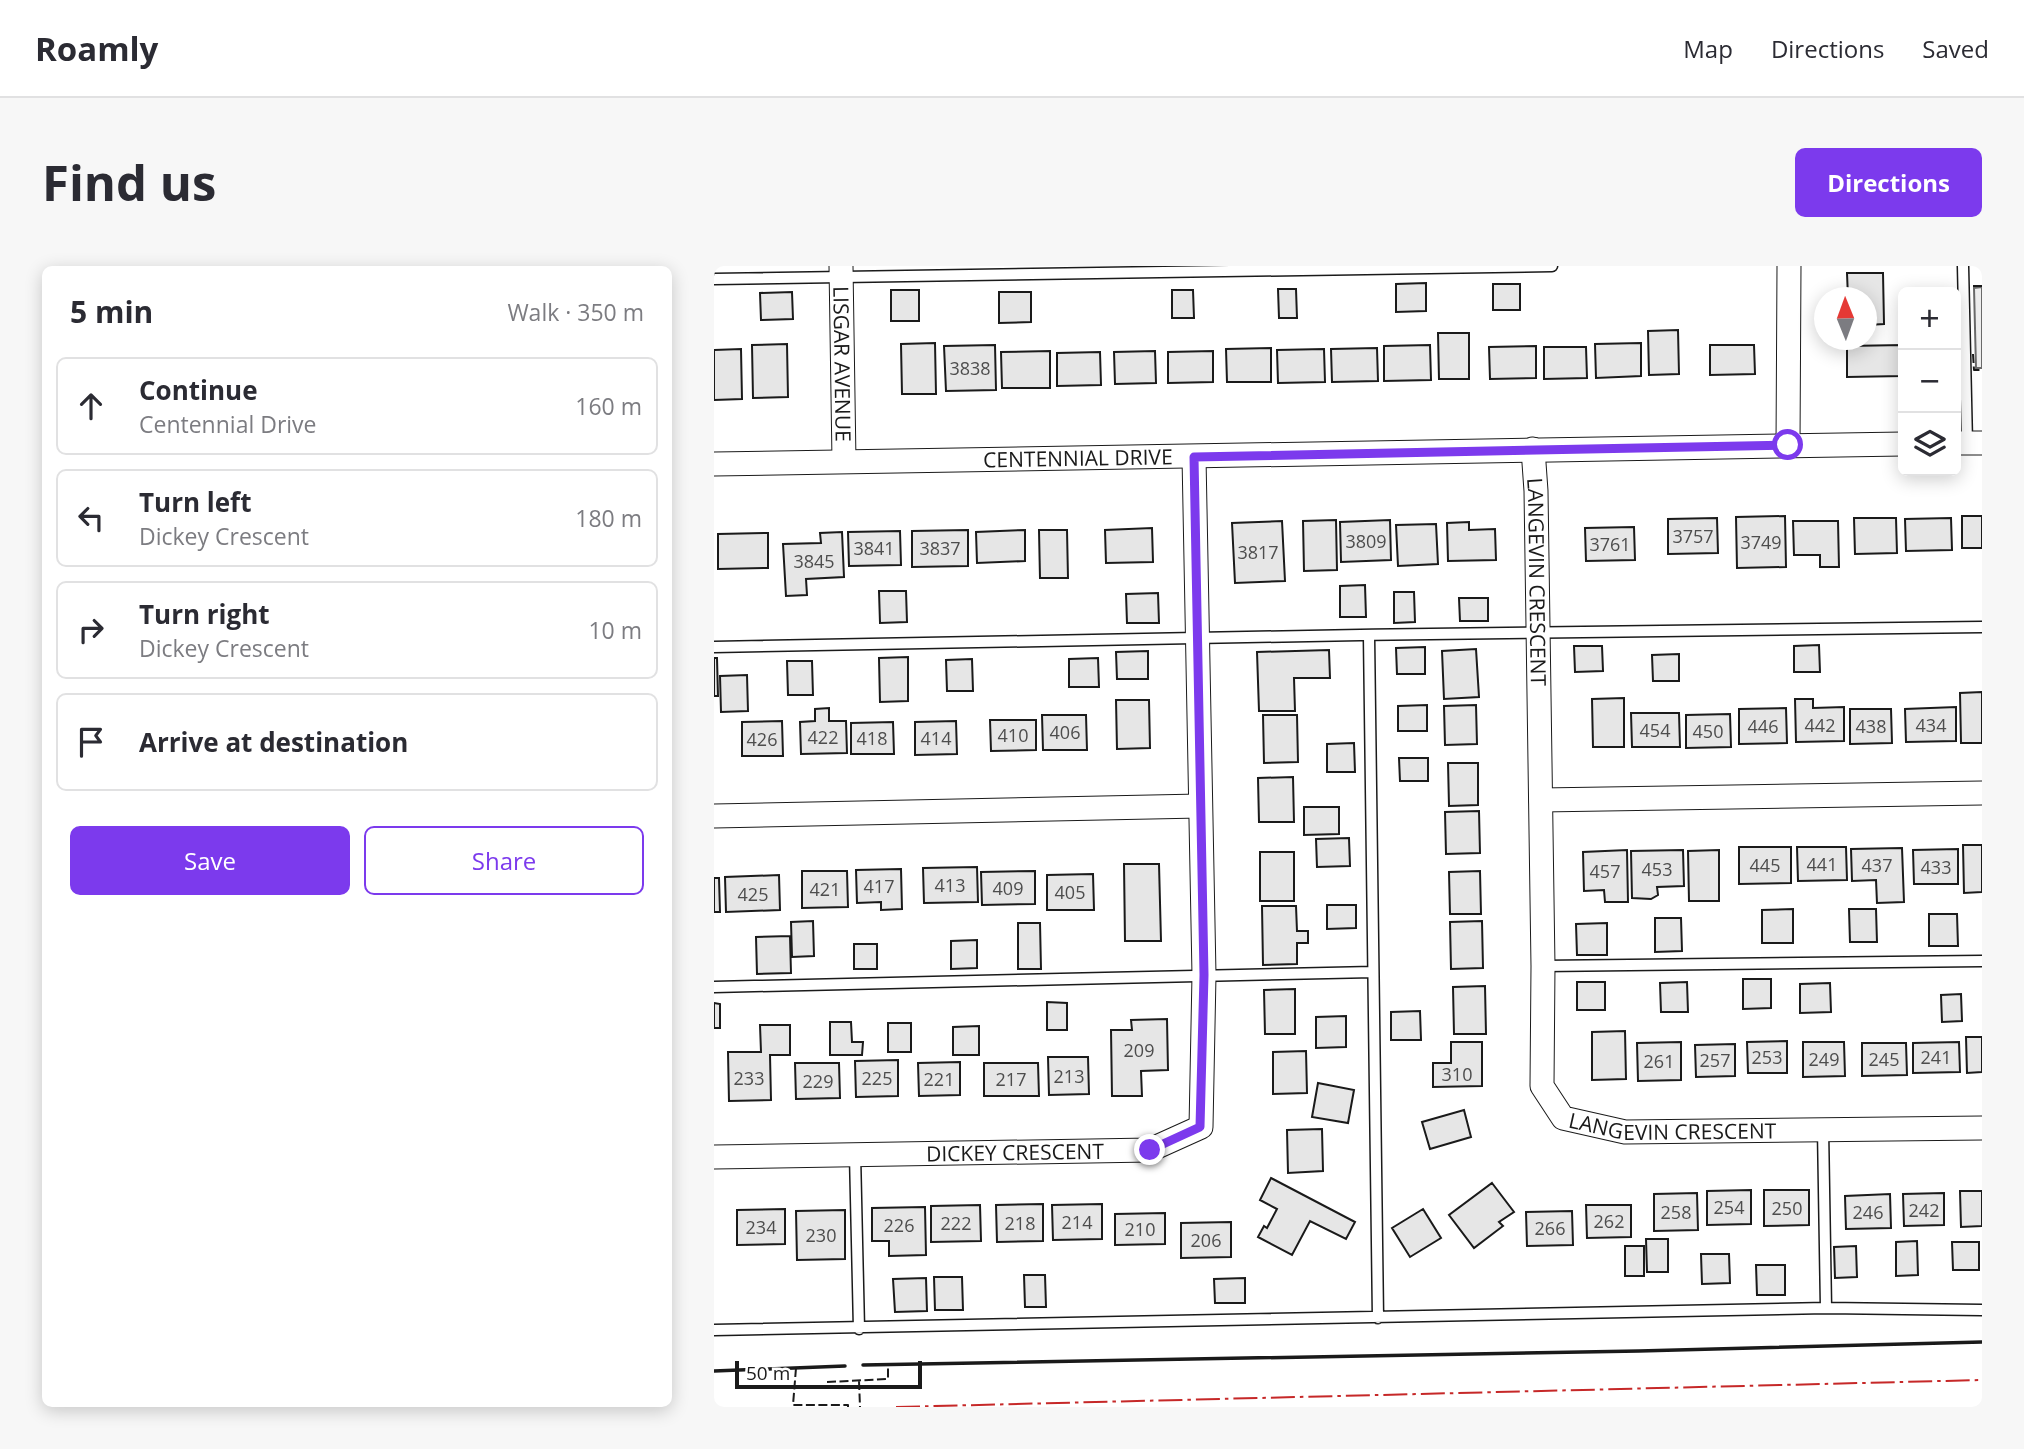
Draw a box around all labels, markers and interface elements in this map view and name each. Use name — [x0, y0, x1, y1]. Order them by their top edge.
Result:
text: Roamly — [35, 26, 158, 71]
text: Map — [1683, 32, 1733, 65]
text: Directions — [1771, 32, 1884, 65]
text: Saved — [1922, 32, 1989, 65]
button: Directions — [1795, 148, 1982, 217]
text: Find us — [42, 149, 216, 215]
street label: LISGAR AVENUE — [827, 286, 858, 442]
north arrow — [1814, 287, 1877, 350]
map controls — [1898, 287, 1961, 476]
button: + — [1898, 287, 1961, 350]
text: 5 min — [70, 291, 153, 332]
text: Walk · 350 m — [507, 296, 644, 328]
button: − — [1898, 350, 1961, 413]
house number: 3838 — [949, 356, 991, 380]
text: Continue — [139, 372, 258, 408]
icon: ahead — [72, 387, 110, 425]
text: 160 m — [575, 390, 642, 422]
text: Centennial Drive — [139, 408, 317, 440]
button: layers — [1898, 413, 1961, 476]
route start — [1772, 429, 1803, 460]
street label: CENTENNIAL DRIVE — [983, 442, 1173, 473]
street label: LANGEVIN CRESCENT — [1521, 477, 1553, 687]
text: Turn left — [139, 484, 251, 520]
icon: left — [72, 499, 110, 537]
text: 180 m — [575, 502, 642, 534]
text: Dickey Crescent — [139, 520, 309, 552]
house number: 3757 — [1672, 524, 1714, 548]
house number: 3809 — [1345, 529, 1387, 553]
house number: 3749 — [1740, 530, 1782, 554]
house number: 3761 — [1589, 532, 1631, 556]
house number: 3841 — [853, 536, 895, 560]
house number: 3837 — [919, 536, 961, 560]
house number: 3817 — [1237, 540, 1279, 564]
house number: 3845 — [793, 549, 835, 573]
text: Turn right — [139, 596, 270, 632]
icon: right — [72, 611, 110, 649]
text: 10 m — [588, 614, 642, 646]
text: Dickey Crescent — [139, 632, 309, 664]
house number: 442 — [1805, 713, 1835, 737]
house number: 434 — [1916, 713, 1946, 737]
house number: 446 — [1748, 714, 1778, 738]
house number: 438 — [1856, 714, 1886, 738]
house number: 454 — [1640, 718, 1670, 742]
house number: 450 — [1693, 719, 1723, 743]
house number: 406 — [1050, 720, 1080, 744]
icon: arrive — [72, 723, 110, 761]
house number: 410 — [998, 723, 1028, 747]
text: Arrive at destination — [139, 724, 408, 760]
house number: 422 — [808, 725, 838, 749]
house number: 418 — [857, 726, 887, 750]
house number: 414 — [921, 726, 951, 750]
house number: 426 — [747, 727, 777, 751]
button: Save — [70, 826, 350, 895]
button: Share — [364, 826, 644, 895]
house number: 441 — [1807, 852, 1837, 876]
house number: 445 — [1750, 853, 1780, 877]
house number: 437 — [1862, 853, 1892, 877]
house number: 433 — [1921, 855, 1951, 879]
house number: 453 — [1642, 857, 1672, 881]
house number: 457 — [1590, 859, 1620, 883]
house number: 413 — [935, 873, 965, 897]
house number: 417 — [864, 874, 894, 898]
house number: 409 — [993, 876, 1023, 900]
house number: 421 — [810, 877, 840, 901]
house number: 405 — [1055, 880, 1085, 904]
house number: 425 — [738, 882, 768, 906]
house number: 209 — [1124, 1038, 1154, 1062]
house number: 253 — [1752, 1045, 1782, 1069]
house number: 241 — [1921, 1045, 1951, 1069]
house number: 249 — [1809, 1047, 1839, 1071]
house number: 245 — [1869, 1047, 1899, 1071]
house number: 257 — [1700, 1048, 1730, 1072]
house number: 261 — [1644, 1049, 1674, 1073]
house number: 310 — [1442, 1062, 1472, 1086]
house number: 213 — [1054, 1064, 1084, 1088]
house number: 233 — [734, 1066, 764, 1090]
house number: 225 — [862, 1066, 892, 1090]
house number: 221 — [924, 1067, 954, 1091]
house number: 217 — [996, 1067, 1026, 1091]
house number: 229 — [803, 1069, 833, 1093]
street label: LANGEVIN CRESCENT — [1566, 1106, 1777, 1146]
route end — [1134, 1134, 1165, 1165]
street label: DICKEY CRESCENT — [926, 1137, 1104, 1168]
house number: 254 — [1714, 1195, 1744, 1219]
house number: 250 — [1772, 1196, 1802, 1220]
house number: 242 — [1909, 1198, 1939, 1222]
house number: 258 — [1661, 1200, 1691, 1224]
house number: 246 — [1853, 1200, 1883, 1224]
house number: 262 — [1594, 1209, 1624, 1233]
house number: 214 — [1062, 1210, 1092, 1234]
house number: 222 — [941, 1211, 971, 1235]
house number: 218 — [1005, 1211, 1035, 1235]
house number: 226 — [884, 1213, 914, 1237]
house number: 234 — [746, 1215, 776, 1239]
house number: 266 — [1535, 1216, 1565, 1240]
house number: 210 — [1125, 1217, 1155, 1241]
house number: 230 — [806, 1223, 836, 1247]
house number: 206 — [1191, 1228, 1221, 1252]
scale bar — [735, 1358, 922, 1390]
text: 50 m — [746, 1360, 790, 1386]

